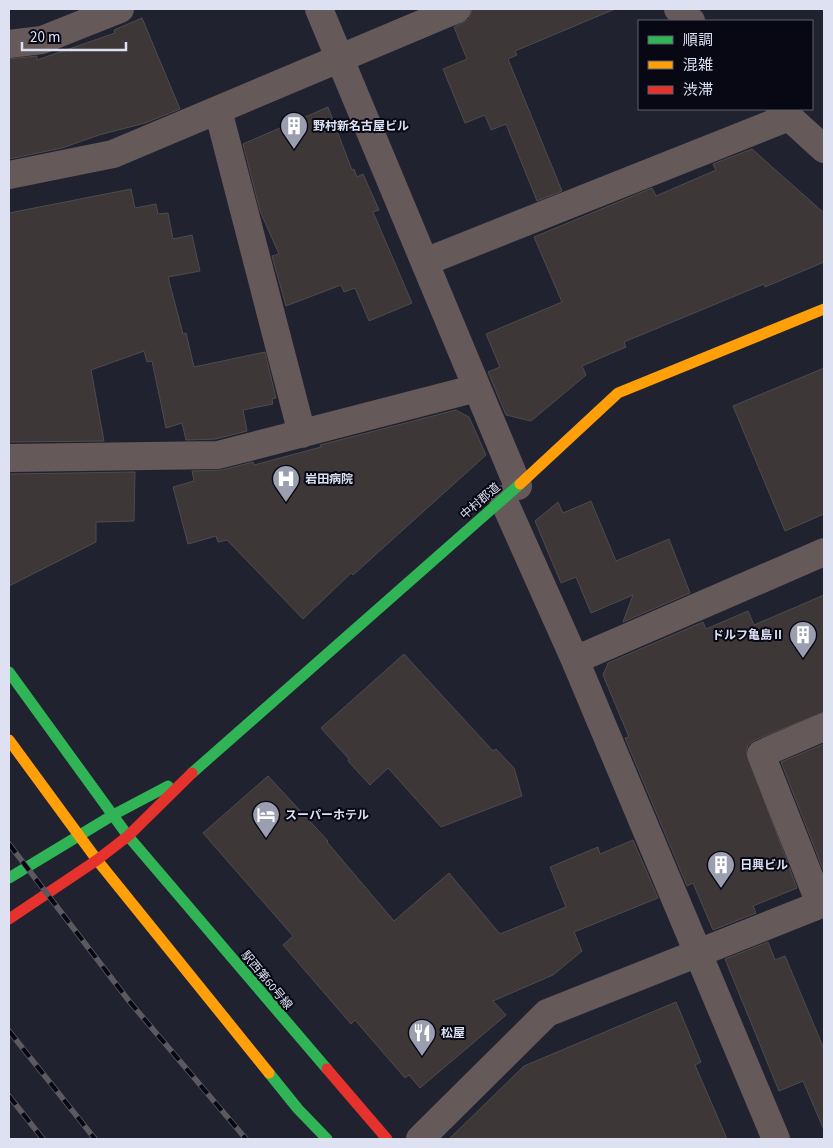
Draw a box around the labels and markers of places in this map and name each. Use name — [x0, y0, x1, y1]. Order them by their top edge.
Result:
building icon: 野村新名古屋ビル — [279, 111, 309, 150]
place label: 野村新名古屋ビル — [313, 118, 409, 135]
hospital icon: 岩田病院 — [271, 464, 301, 503]
place label: 岩田病院 — [305, 471, 353, 488]
building icon: ドルフ亀島Ⅱ — [788, 620, 818, 659]
place label: ドルフ亀島Ⅱ — [712, 627, 784, 644]
hotel icon: スーパーホテル — [251, 800, 281, 839]
place label: スーパーホテル — [285, 807, 369, 824]
building icon: 日興ビル — [706, 850, 736, 889]
place label: 日興ビル — [740, 857, 788, 874]
restaurant icon: 松屋 — [407, 1018, 437, 1057]
place label: 松屋 — [441, 1025, 465, 1042]

